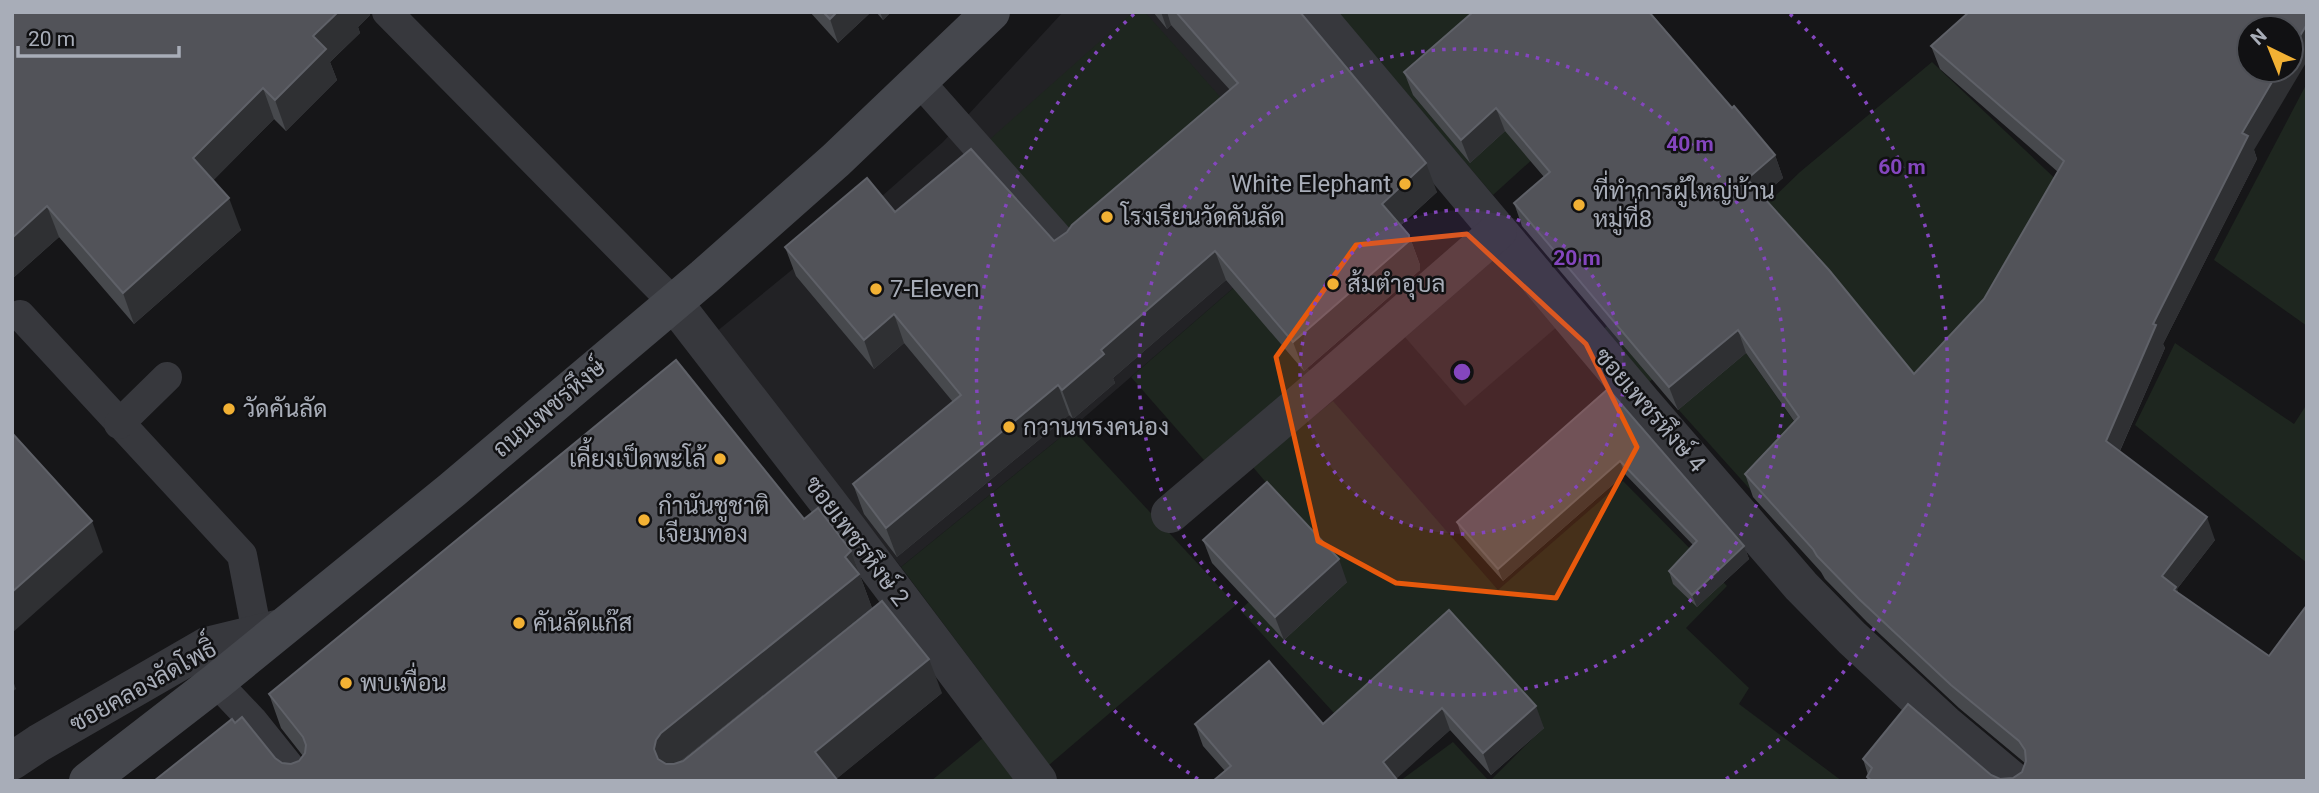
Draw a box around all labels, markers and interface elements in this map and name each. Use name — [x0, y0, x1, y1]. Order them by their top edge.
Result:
scale bar — [18, 14, 178, 58]
north arrow — [2235, 14, 2305, 84]
text: N — [2246, 24, 2271, 50]
text: 20 m — [28, 27, 75, 51]
text: 40 m — [1666, 132, 1714, 156]
text: 60 m — [1878, 155, 1926, 179]
place label: White Elephant — [1231, 170, 1391, 198]
place label: ที่ทำการผู้ใหญ่บ้าน หมู่ที่8 — [1593, 170, 1775, 236]
marker: White Elephant — [1397, 176, 1413, 192]
marker: ที่ทำการผู้ใหญ่บ้าน หมู่ที่8 — [1571, 197, 1587, 213]
place label: โรงเรียนวัดคันลัด — [1119, 201, 1285, 231]
marker: โรงเรียนวัดคันลัด — [1099, 209, 1115, 225]
text: 20 m — [1553, 246, 1601, 270]
place label: ส้มตำอุบล — [1347, 269, 1445, 300]
place label: 7-Eleven — [890, 275, 980, 303]
marker: ส้มตำอุบล — [1325, 276, 1341, 292]
marker: 7-Eleven — [868, 281, 884, 297]
street label: ซอยเพชรหึงษ์ 4 — [1588, 341, 1713, 478]
street label: ถนนเพชรหึงษ์ — [486, 351, 611, 463]
centre of rings — [1450, 360, 1474, 384]
place label: วัดคันลัด — [243, 395, 327, 423]
marker: วัดคันลัด — [221, 401, 237, 417]
place label: กวานทรงคนอง — [1023, 413, 1169, 441]
marker: กวานทรงคนอง — [1001, 419, 1017, 435]
place label: เคี้ยงเป็ดพะโล้ — [569, 437, 707, 473]
marker: เคี้ยงเป็ดพะโล้ — [712, 451, 728, 467]
street label: ซอยเพชรหึงษ์ 2 — [799, 469, 917, 611]
place label: กำนันชูชาติ เจียมทอง — [658, 492, 769, 548]
marker: กำนันชูชาติ เจียมทอง — [636, 512, 652, 528]
place label: คันลัดแก๊ส — [533, 608, 633, 637]
marker: คันลัดแก๊ส — [511, 615, 527, 631]
street label: ซอยคลองลัดโพธิ์ — [61, 627, 221, 738]
place label: พบเพื่อน — [360, 662, 447, 697]
marker: พบเพื่อน — [338, 675, 354, 691]

